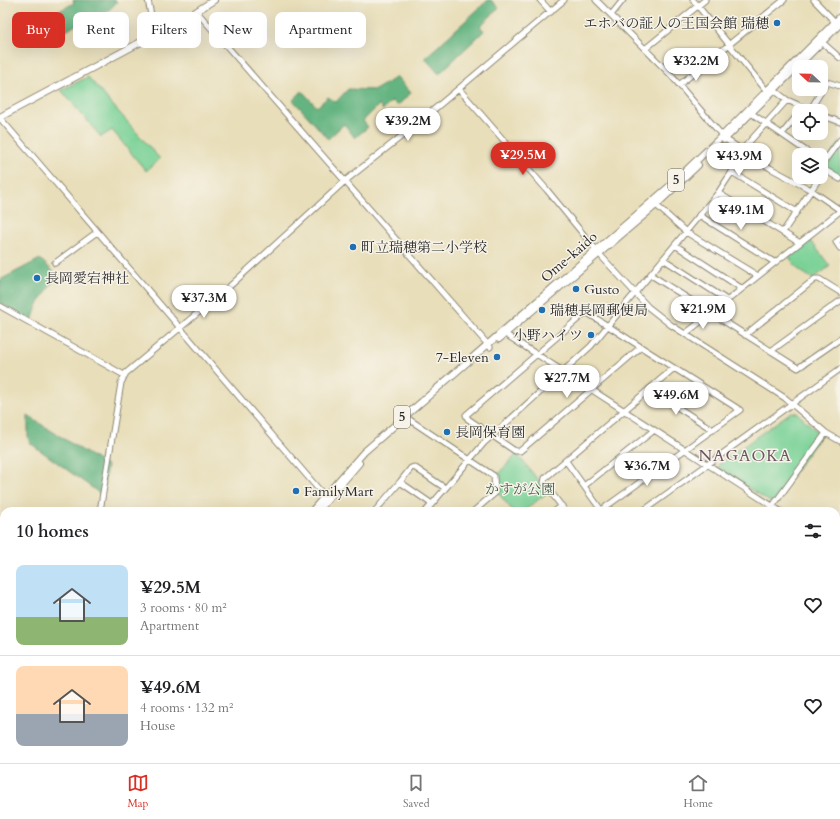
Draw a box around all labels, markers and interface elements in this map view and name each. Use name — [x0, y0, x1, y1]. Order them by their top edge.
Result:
chip: Buy — [12, 12, 65, 48]
chip: Rent — [73, 12, 129, 48]
chip: Filters — [137, 12, 201, 48]
chip: New — [209, 12, 267, 48]
chip: Apartment — [275, 12, 366, 48]
place label: エホバの証人の王国会館 瑞穂 — [583, 14, 769, 33]
marker: エホバの証人の王国会館 瑞穂 — [772, 18, 782, 28]
pin: ¥32.2M — [663, 48, 729, 82]
text: ¥32.2M — [673, 52, 719, 70]
north arrow — [792, 60, 828, 96]
map controls — [792, 60, 828, 184]
button: locate — [792, 104, 828, 140]
pin: ¥39.2M — [375, 108, 441, 142]
text: ¥39.2M — [385, 112, 431, 130]
pin: ¥29.5M — [490, 142, 556, 176]
pin: ¥43.9M — [706, 143, 772, 177]
text: ¥29.5M — [500, 146, 546, 164]
text: ¥43.9M — [716, 147, 762, 165]
button: layers — [792, 148, 828, 184]
road number: 5 — [668, 169, 684, 191]
pin: ¥49.1M — [708, 197, 774, 231]
text: ¥49.1M — [718, 201, 764, 219]
street label: Ome-kaido — [537, 227, 602, 287]
place label: 町立瑞穂第二小学校 — [361, 238, 487, 257]
marker: 町立瑞穂第二小学校 — [348, 242, 358, 252]
place label: 長岡愛宕神社 — [45, 269, 129, 288]
marker: 長岡愛宕神社 — [32, 273, 42, 283]
place label: Gusto — [584, 280, 620, 299]
marker: Gusto — [571, 284, 581, 294]
pin: ¥37.3M — [171, 285, 237, 319]
text: ¥37.3M — [181, 289, 227, 307]
pin: ¥21.9M — [670, 296, 736, 330]
text: ¥21.9M — [680, 300, 726, 318]
place label: 瑞穂長岡郵便局 — [550, 301, 648, 320]
marker: 瑞穂長岡郵便局 — [537, 305, 547, 315]
place label: 小野ハイツ — [513, 326, 583, 345]
marker: 小野ハイツ — [586, 330, 596, 340]
place label: 7-Eleven — [436, 348, 489, 367]
marker: 7-Eleven — [492, 352, 502, 362]
pin: ¥27.7M — [534, 365, 600, 399]
text: ¥27.7M — [544, 369, 590, 387]
pin: ¥49.6M — [643, 382, 709, 416]
text: ¥49.6M — [653, 386, 699, 404]
road number: 5 — [394, 406, 410, 428]
place label: 長岡保育園 — [455, 423, 525, 442]
marker: 長岡保育園 — [442, 427, 452, 437]
district label: NAGAOKA — [698, 445, 792, 467]
pin: ¥36.7M — [614, 453, 680, 487]
text: ¥36.7M — [624, 457, 670, 475]
park label: かすが公園 — [485, 480, 555, 499]
place label: FamilyMart — [304, 482, 374, 501]
marker: FamilyMart — [291, 486, 301, 496]
text: 10 homes — [16, 520, 89, 543]
icon: filters — [802, 520, 824, 542]
text: ¥29.5M — [140, 576, 201, 599]
icon: home — [48, 581, 96, 629]
icon: heart — [802, 594, 824, 616]
text: 3 rooms · 80 m² — [140, 599, 227, 617]
text: Apartment — [140, 617, 199, 635]
text: ¥49.6M — [140, 676, 201, 699]
icon: home — [48, 682, 96, 730]
icon: heart — [802, 695, 824, 717]
text: 4 rooms · 132 m² — [140, 699, 233, 717]
text: House — [140, 717, 175, 735]
tab: Map — [127, 772, 149, 811]
tab: Saved — [403, 772, 430, 811]
tab: Home — [684, 772, 713, 811]

